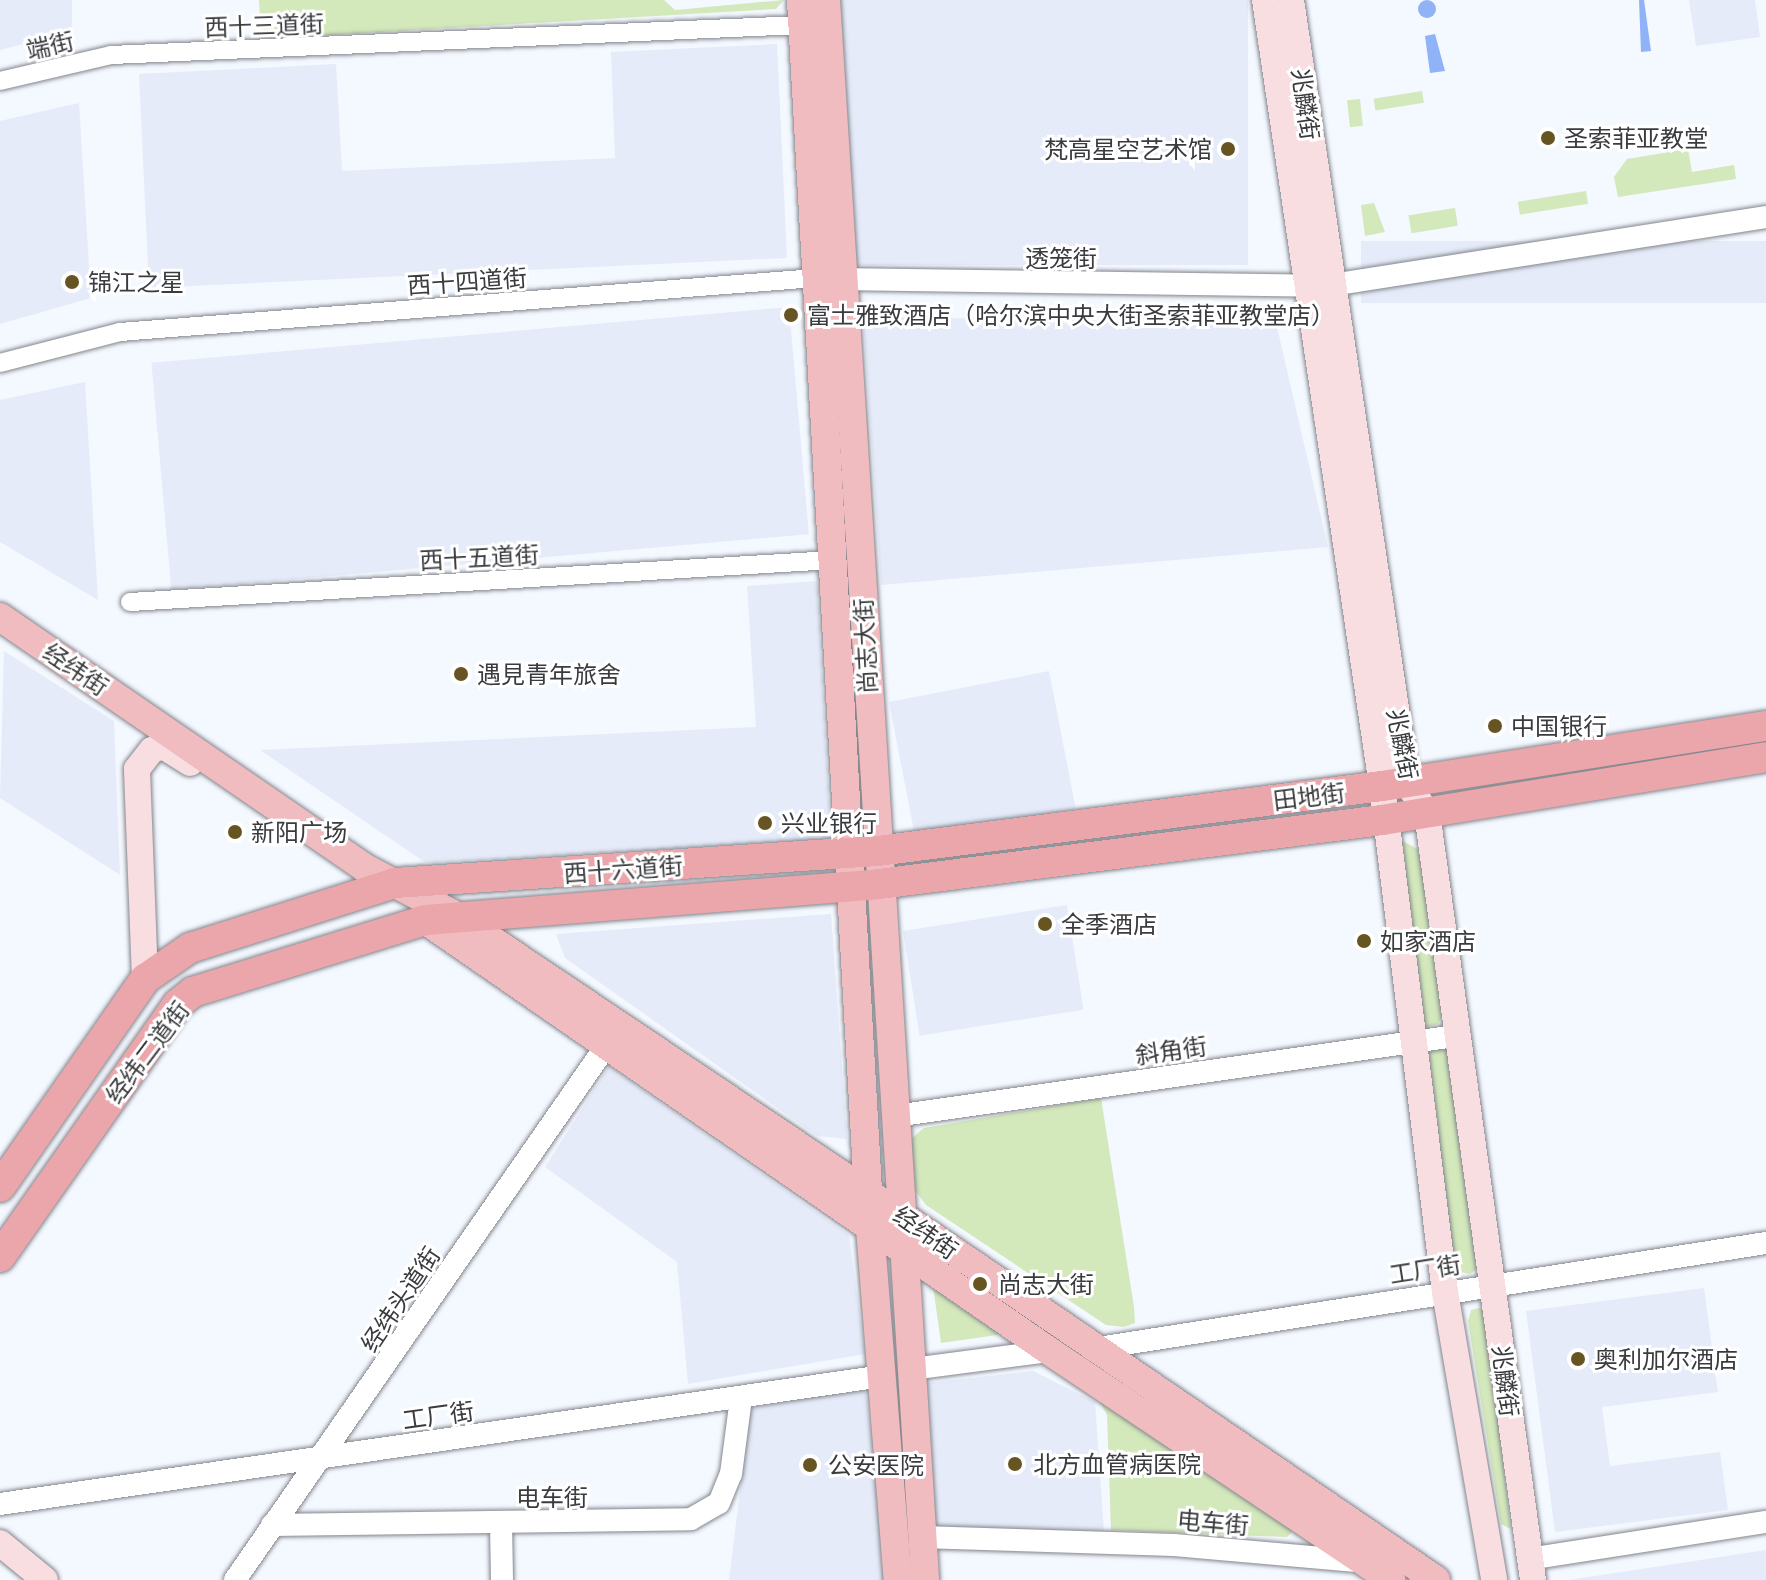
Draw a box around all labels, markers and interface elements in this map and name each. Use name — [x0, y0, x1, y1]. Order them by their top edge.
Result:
street label: 西十三道街 — [204, 9, 324, 41]
street label: 端街 — [23, 26, 77, 64]
street label: 兆麟街 — [1287, 66, 1325, 142]
place label: 圣索菲亚教堂 — [1564, 124, 1708, 152]
marker: 圣索菲亚教堂 — [1539, 129, 1557, 147]
place label: 梵高星空艺术馆 — [1044, 135, 1212, 163]
marker: 梵高星空艺术馆 — [1219, 140, 1237, 158]
street label: 透笼街 — [1025, 244, 1097, 272]
street label: 西十四道街 — [406, 262, 528, 300]
place label: 锦江之星 — [88, 268, 184, 296]
marker: 锦江之星 — [63, 273, 81, 291]
place label: 富士雅致酒店（哈尔滨中央大街圣索菲亚教堂店） — [807, 301, 1335, 329]
marker: 富士雅致酒店（哈尔滨中央大街圣索菲亚教堂店） — [782, 306, 800, 324]
street label: 西十五道街 — [418, 539, 540, 575]
street label: 尚志大街 — [848, 597, 882, 695]
street label: 经纬街 — [38, 637, 114, 701]
place label: 遇見青年旅舍 — [477, 660, 621, 688]
marker: 遇見青年旅舍 — [452, 665, 470, 683]
street label: 兆麟街 — [1382, 706, 1424, 782]
place label: 中国银行 — [1511, 712, 1607, 740]
marker: 中国银行 — [1486, 717, 1504, 735]
street label: 田地街 — [1272, 777, 1346, 815]
place label: 兴业银行 — [781, 809, 877, 837]
marker: 兴业银行 — [756, 814, 774, 832]
place label: 新阳广场 — [251, 818, 347, 846]
marker: 新阳广场 — [226, 823, 244, 841]
street label: 西十六道街 — [562, 850, 684, 888]
place label: 全季酒店 — [1061, 910, 1157, 938]
marker: 全季酒店 — [1036, 915, 1054, 933]
place label: 如家酒店 — [1380, 927, 1476, 955]
marker: 如家酒店 — [1355, 932, 1373, 950]
street label: 经纬二道街 — [99, 995, 195, 1109]
street label: 斜角街 — [1133, 1031, 1209, 1069]
street label: 经纬街 — [888, 1200, 964, 1264]
street label: 经纬头道街 — [355, 1241, 445, 1357]
street label: 工厂街 — [1387, 1249, 1463, 1289]
place label: 尚志大街 — [998, 1270, 1094, 1298]
marker: 尚志大街 — [969, 1273, 991, 1295]
street label: 兆麟街 — [1487, 1344, 1525, 1418]
place label: 奥利加尔酒店 — [1594, 1345, 1738, 1373]
marker: 奥利加尔酒店 — [1569, 1350, 1587, 1368]
street label: 工厂街 — [400, 1396, 476, 1434]
place label: 北方血管病医院 — [1033, 1450, 1201, 1478]
place label: 公安医院 — [828, 1451, 924, 1479]
marker: 北方血管病医院 — [1004, 1453, 1026, 1475]
marker: 公安医院 — [799, 1454, 821, 1476]
street label: 电车街 — [516, 1483, 588, 1511]
street label: 电车街 — [1176, 1505, 1250, 1539]

